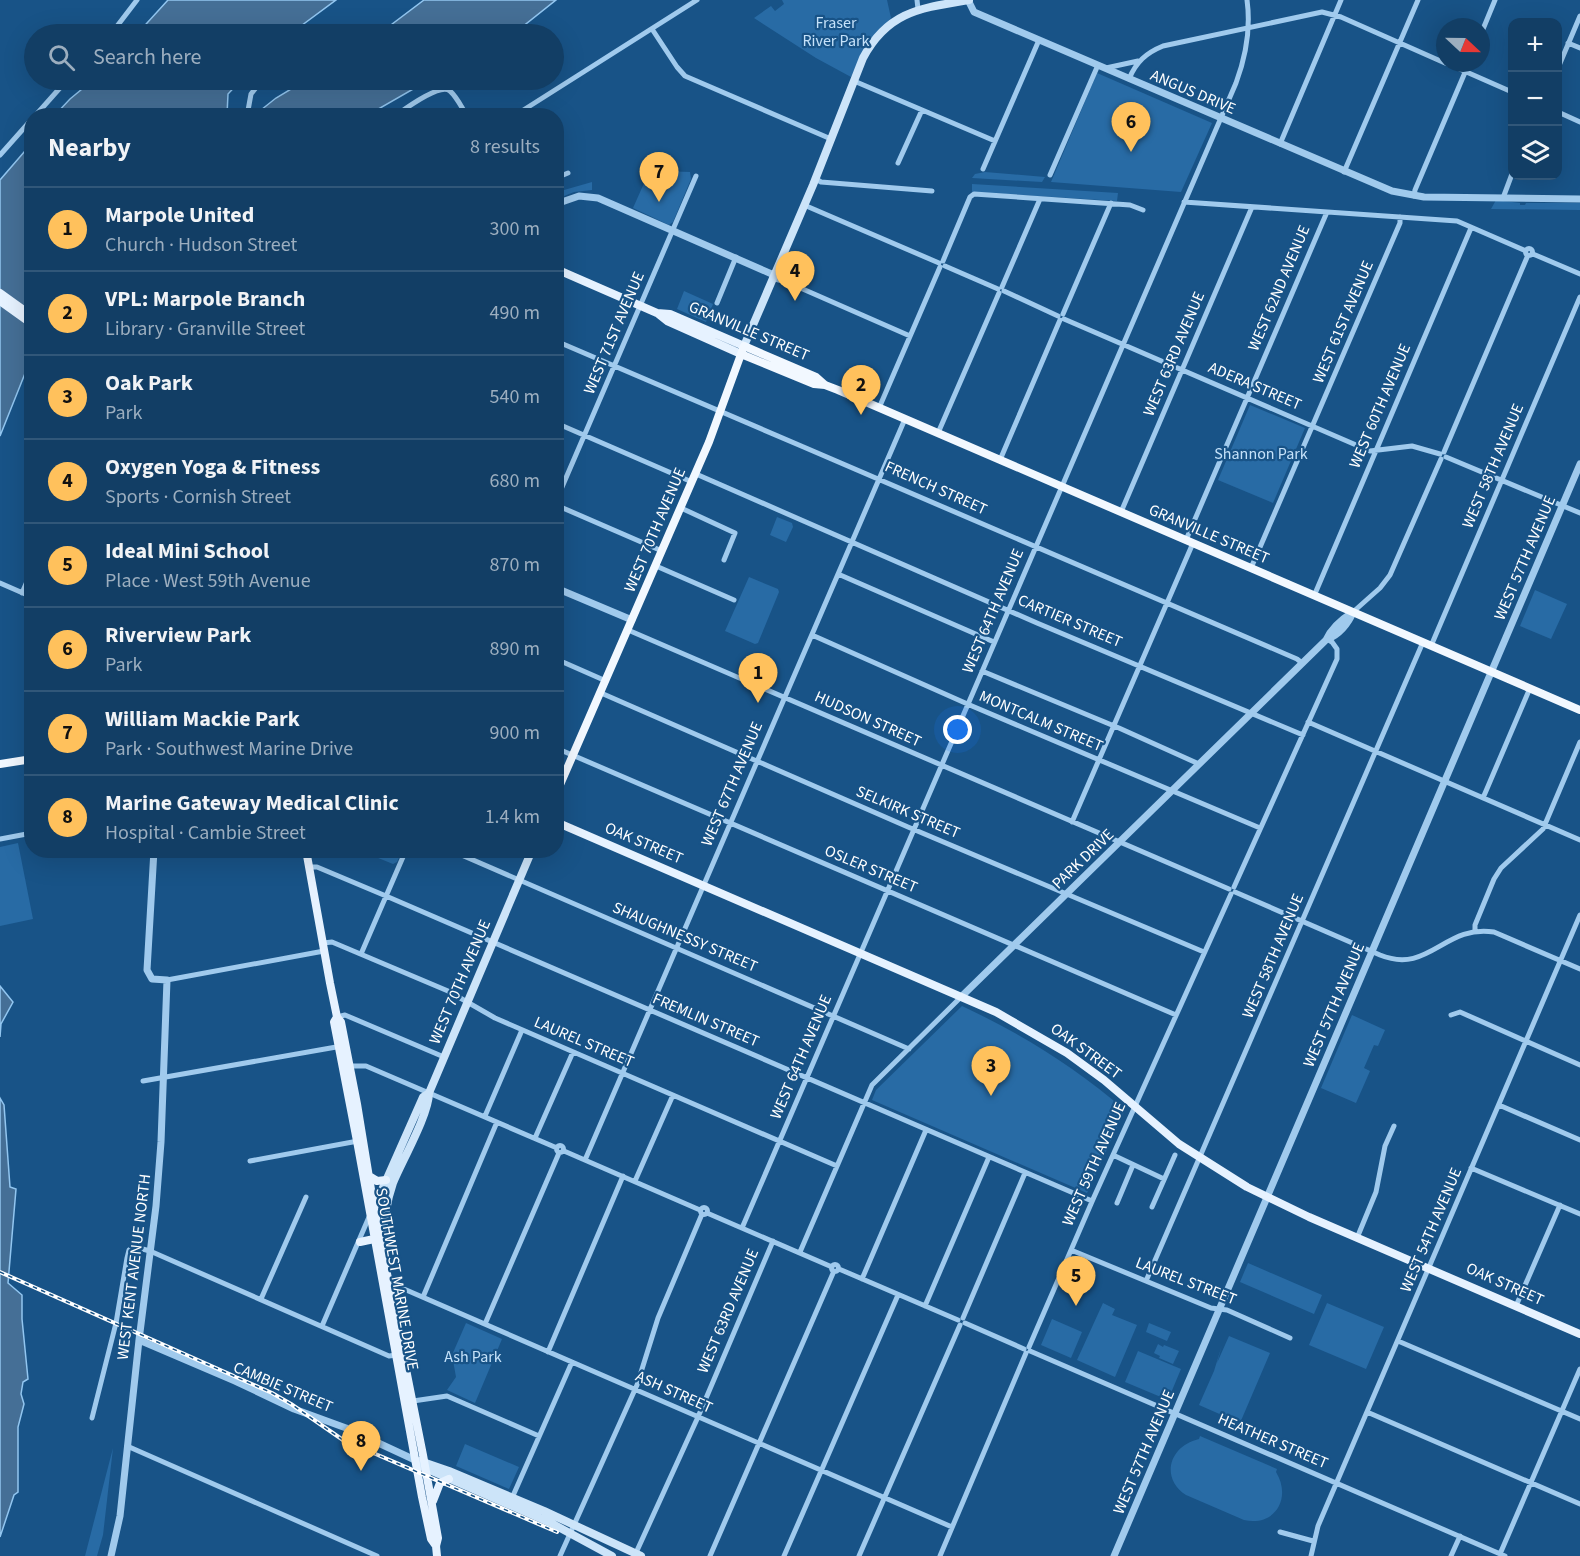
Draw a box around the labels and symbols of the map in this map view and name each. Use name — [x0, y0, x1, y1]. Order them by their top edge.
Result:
park label: Fraser River Park — [802, 12, 870, 52]
north arrow — [1436, 18, 1490, 72]
street label: ANGUS DRIVE — [1147, 64, 1239, 120]
pin: 6 — [1112, 102, 1150, 152]
pin: 7 — [640, 152, 678, 202]
street label: WEST 62ND AVENUE — [1243, 222, 1315, 354]
pin: 4 — [776, 252, 814, 301]
street label: WEST 61ST AVENUE — [1307, 257, 1379, 387]
street label: WEST 71ST AVENUE — [578, 268, 650, 398]
street label: WEST 63RD AVENUE — [1138, 288, 1210, 420]
street label: GRANVILLE STREET — [685, 296, 813, 366]
street label: WEST 60TH AVENUE — [1344, 340, 1416, 472]
street label: ADERA STREET — [1205, 356, 1305, 416]
pin: 2 — [842, 366, 880, 415]
street label: WEST 58TH AVENUE — [1457, 400, 1529, 532]
park label: Shannon Park — [1214, 443, 1308, 465]
street label: FRENCH STREET — [881, 456, 991, 521]
street label: WEST 70TH AVENUE — [619, 464, 691, 596]
street label: WEST 57TH AVENUE — [1489, 492, 1561, 624]
street label: GRANVILLE STREET — [1145, 499, 1273, 569]
street label: WEST 64TH AVENUE — [957, 545, 1029, 677]
street label: CARTIER STREET — [1014, 589, 1126, 653]
pin: 1 — [738, 654, 777, 703]
street label: MONTCALM STREET — [976, 685, 1107, 757]
street label: HUDSON STREET — [811, 686, 925, 753]
your location — [943, 715, 972, 744]
street label: WEST 67TH AVENUE — [696, 718, 768, 850]
street label: SELKIRK STREET — [853, 780, 964, 844]
street label: OAK STREET — [602, 817, 687, 869]
street label: PARK DRIVE — [1047, 824, 1119, 894]
street label: OSLER STREET — [821, 840, 921, 899]
street label: WEST 58TH AVENUE — [1237, 890, 1309, 1022]
street label: SHAUGHNESSY STREET — [609, 896, 761, 978]
street label: WEST 70TH AVENUE — [424, 916, 496, 1048]
street label: WEST 57TH AVENUE — [1298, 939, 1370, 1071]
street label: FREMLIN STREET — [649, 988, 763, 1053]
street label: WEST 64TH AVENUE — [765, 991, 837, 1123]
street label: LAUREL STREET — [531, 1011, 638, 1073]
street label: OAK STREET — [1046, 1018, 1126, 1085]
pin: 3 — [972, 1046, 1010, 1096]
street label: WEST 59TH AVENUE — [1057, 1099, 1131, 1229]
street label: WEST 54TH AVENUE — [1395, 1164, 1467, 1296]
street label: WEST KENT AVENUE NORTH — [112, 1173, 156, 1361]
street label: SOUTHWEST MARINE DRIVE — [370, 1186, 424, 1372]
street label: WEST 63RD AVENUE — [692, 1245, 764, 1377]
street label: LAUREL STREET — [1132, 1252, 1240, 1310]
pin: 5 — [1056, 1256, 1096, 1306]
street label: OAK STREET — [1463, 1257, 1548, 1311]
park label: Ash Park — [444, 1346, 502, 1368]
street label: CAMBIE STREET — [230, 1356, 336, 1418]
street label: ASH STREET — [632, 1365, 716, 1419]
street label: WEST 57TH AVENUE — [1108, 1386, 1180, 1518]
street label: HEATHER STREET — [1215, 1408, 1332, 1474]
pin: 8 — [342, 1422, 380, 1471]

